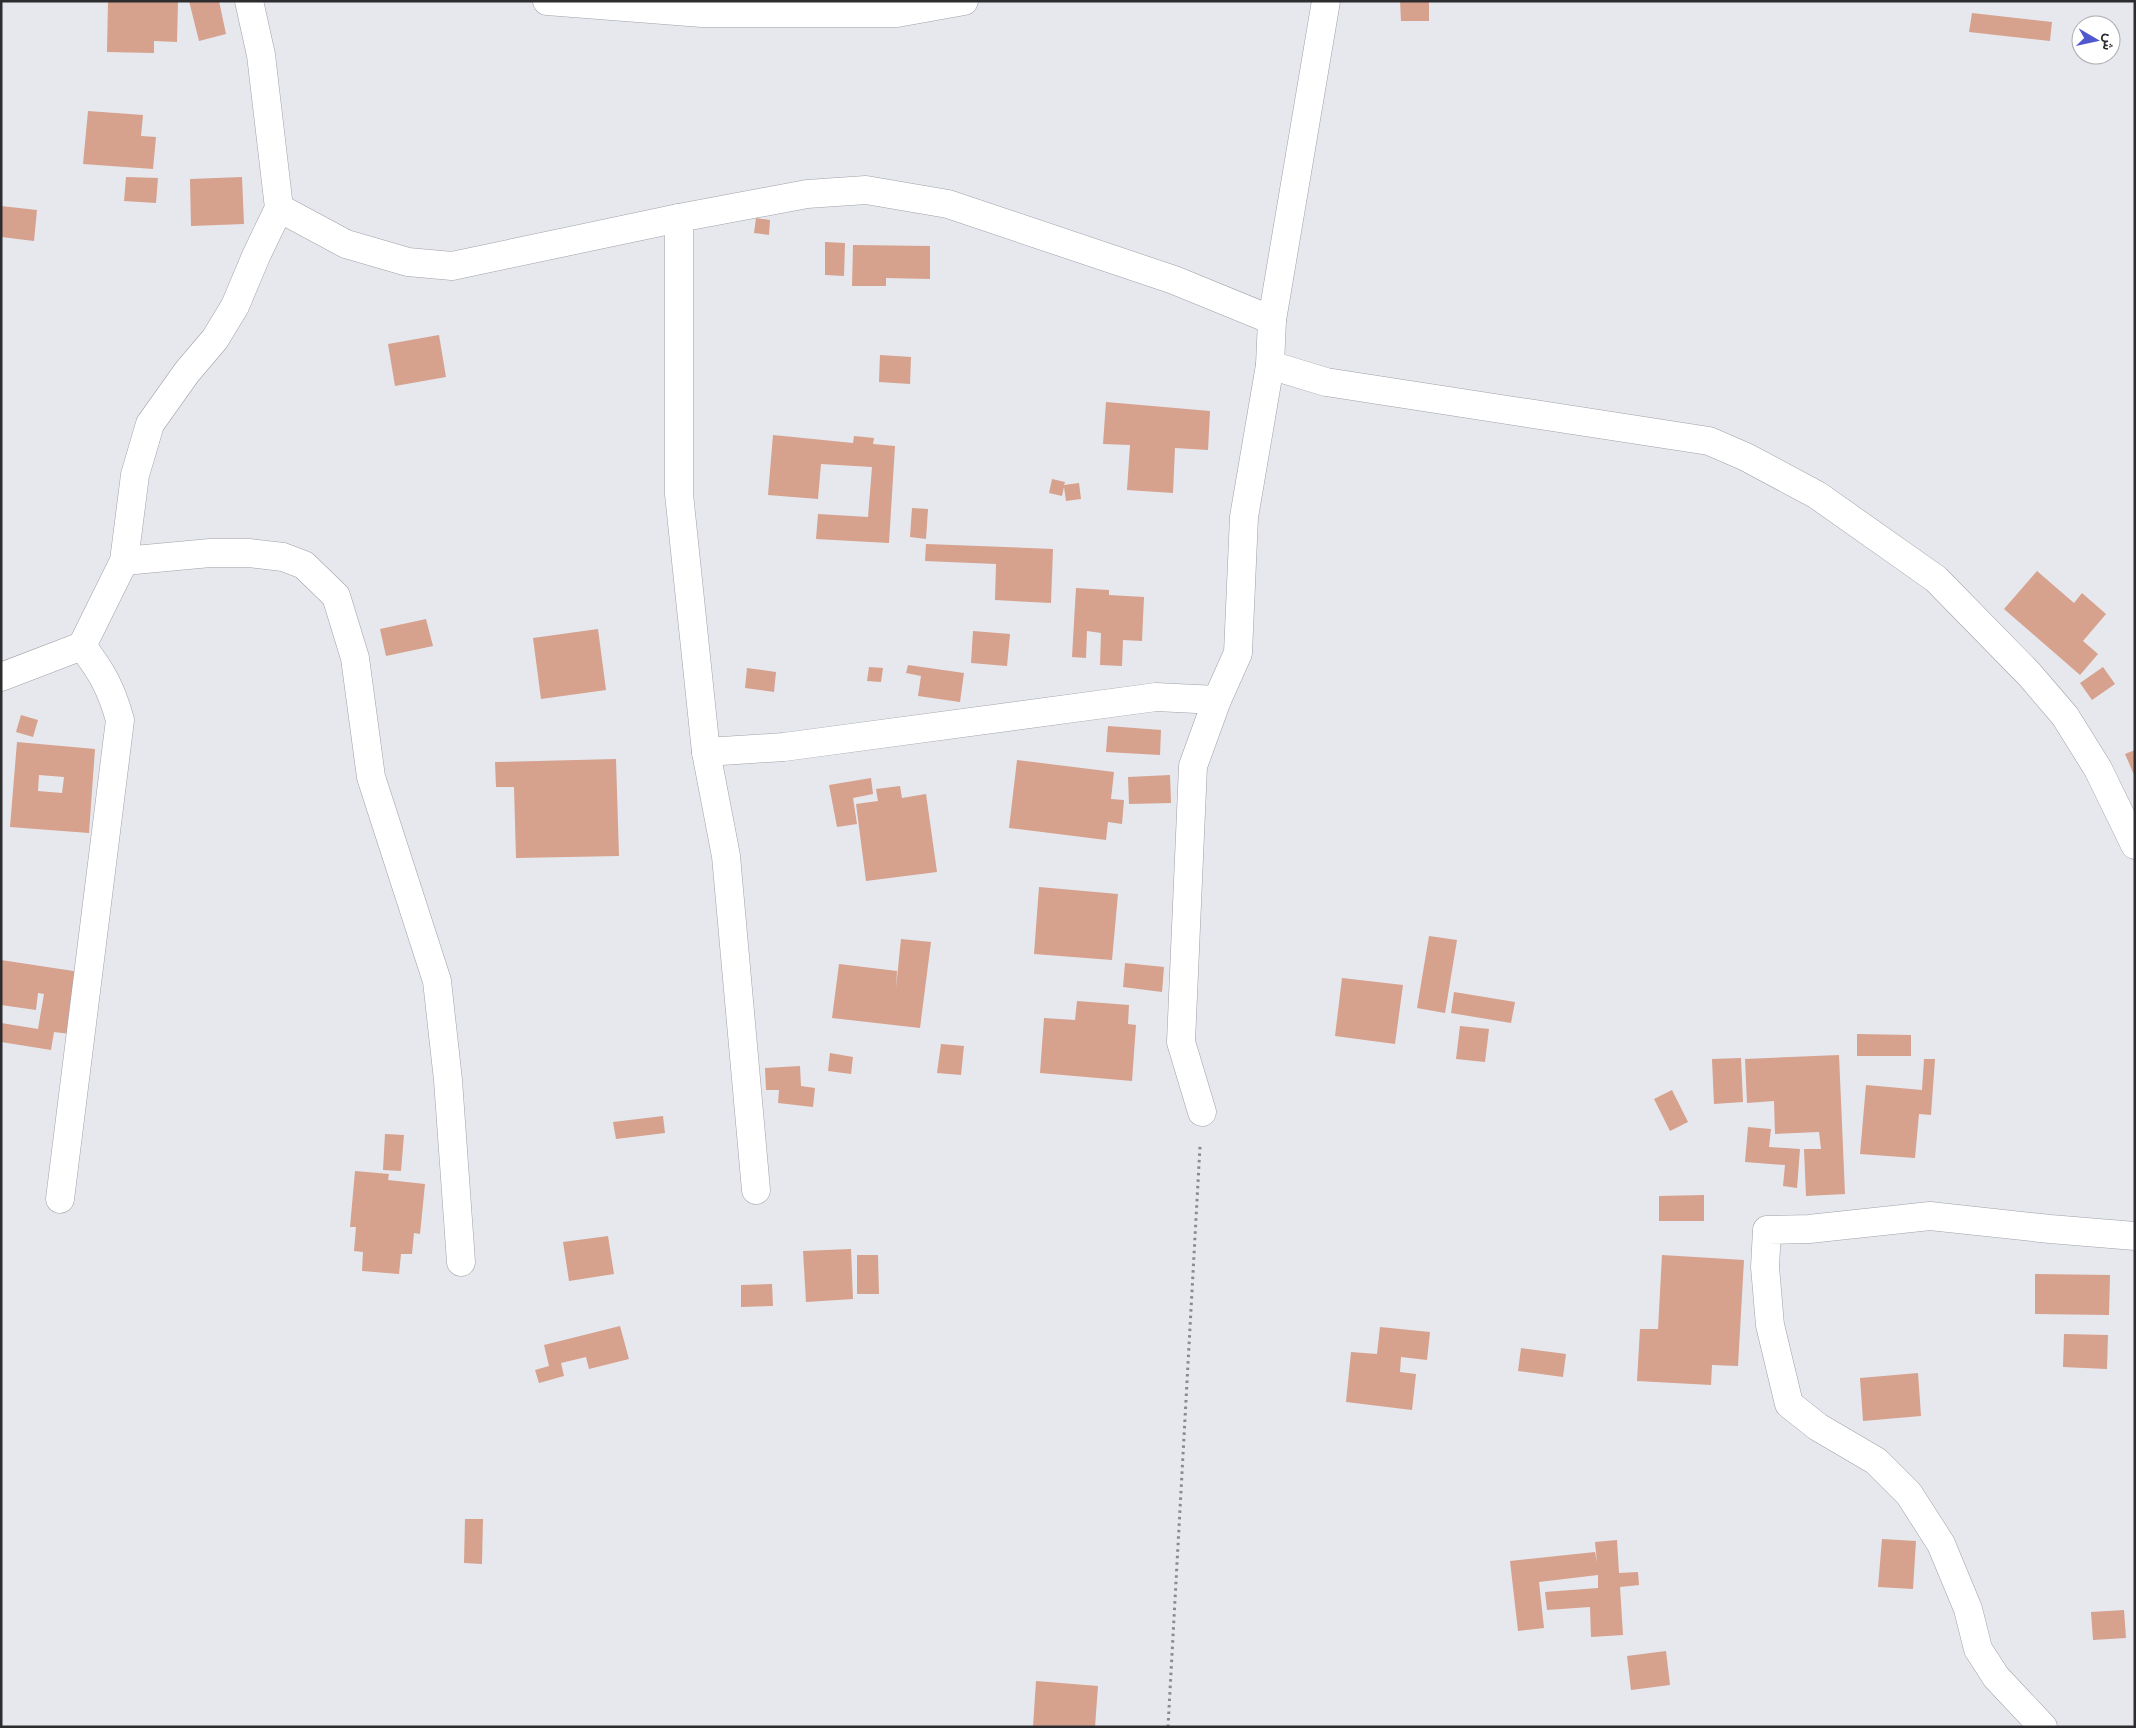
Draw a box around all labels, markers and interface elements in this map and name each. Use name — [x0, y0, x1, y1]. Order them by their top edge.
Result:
north arrow — [2071, 15, 2121, 65]
text: ش — [2099, 32, 2119, 52]

